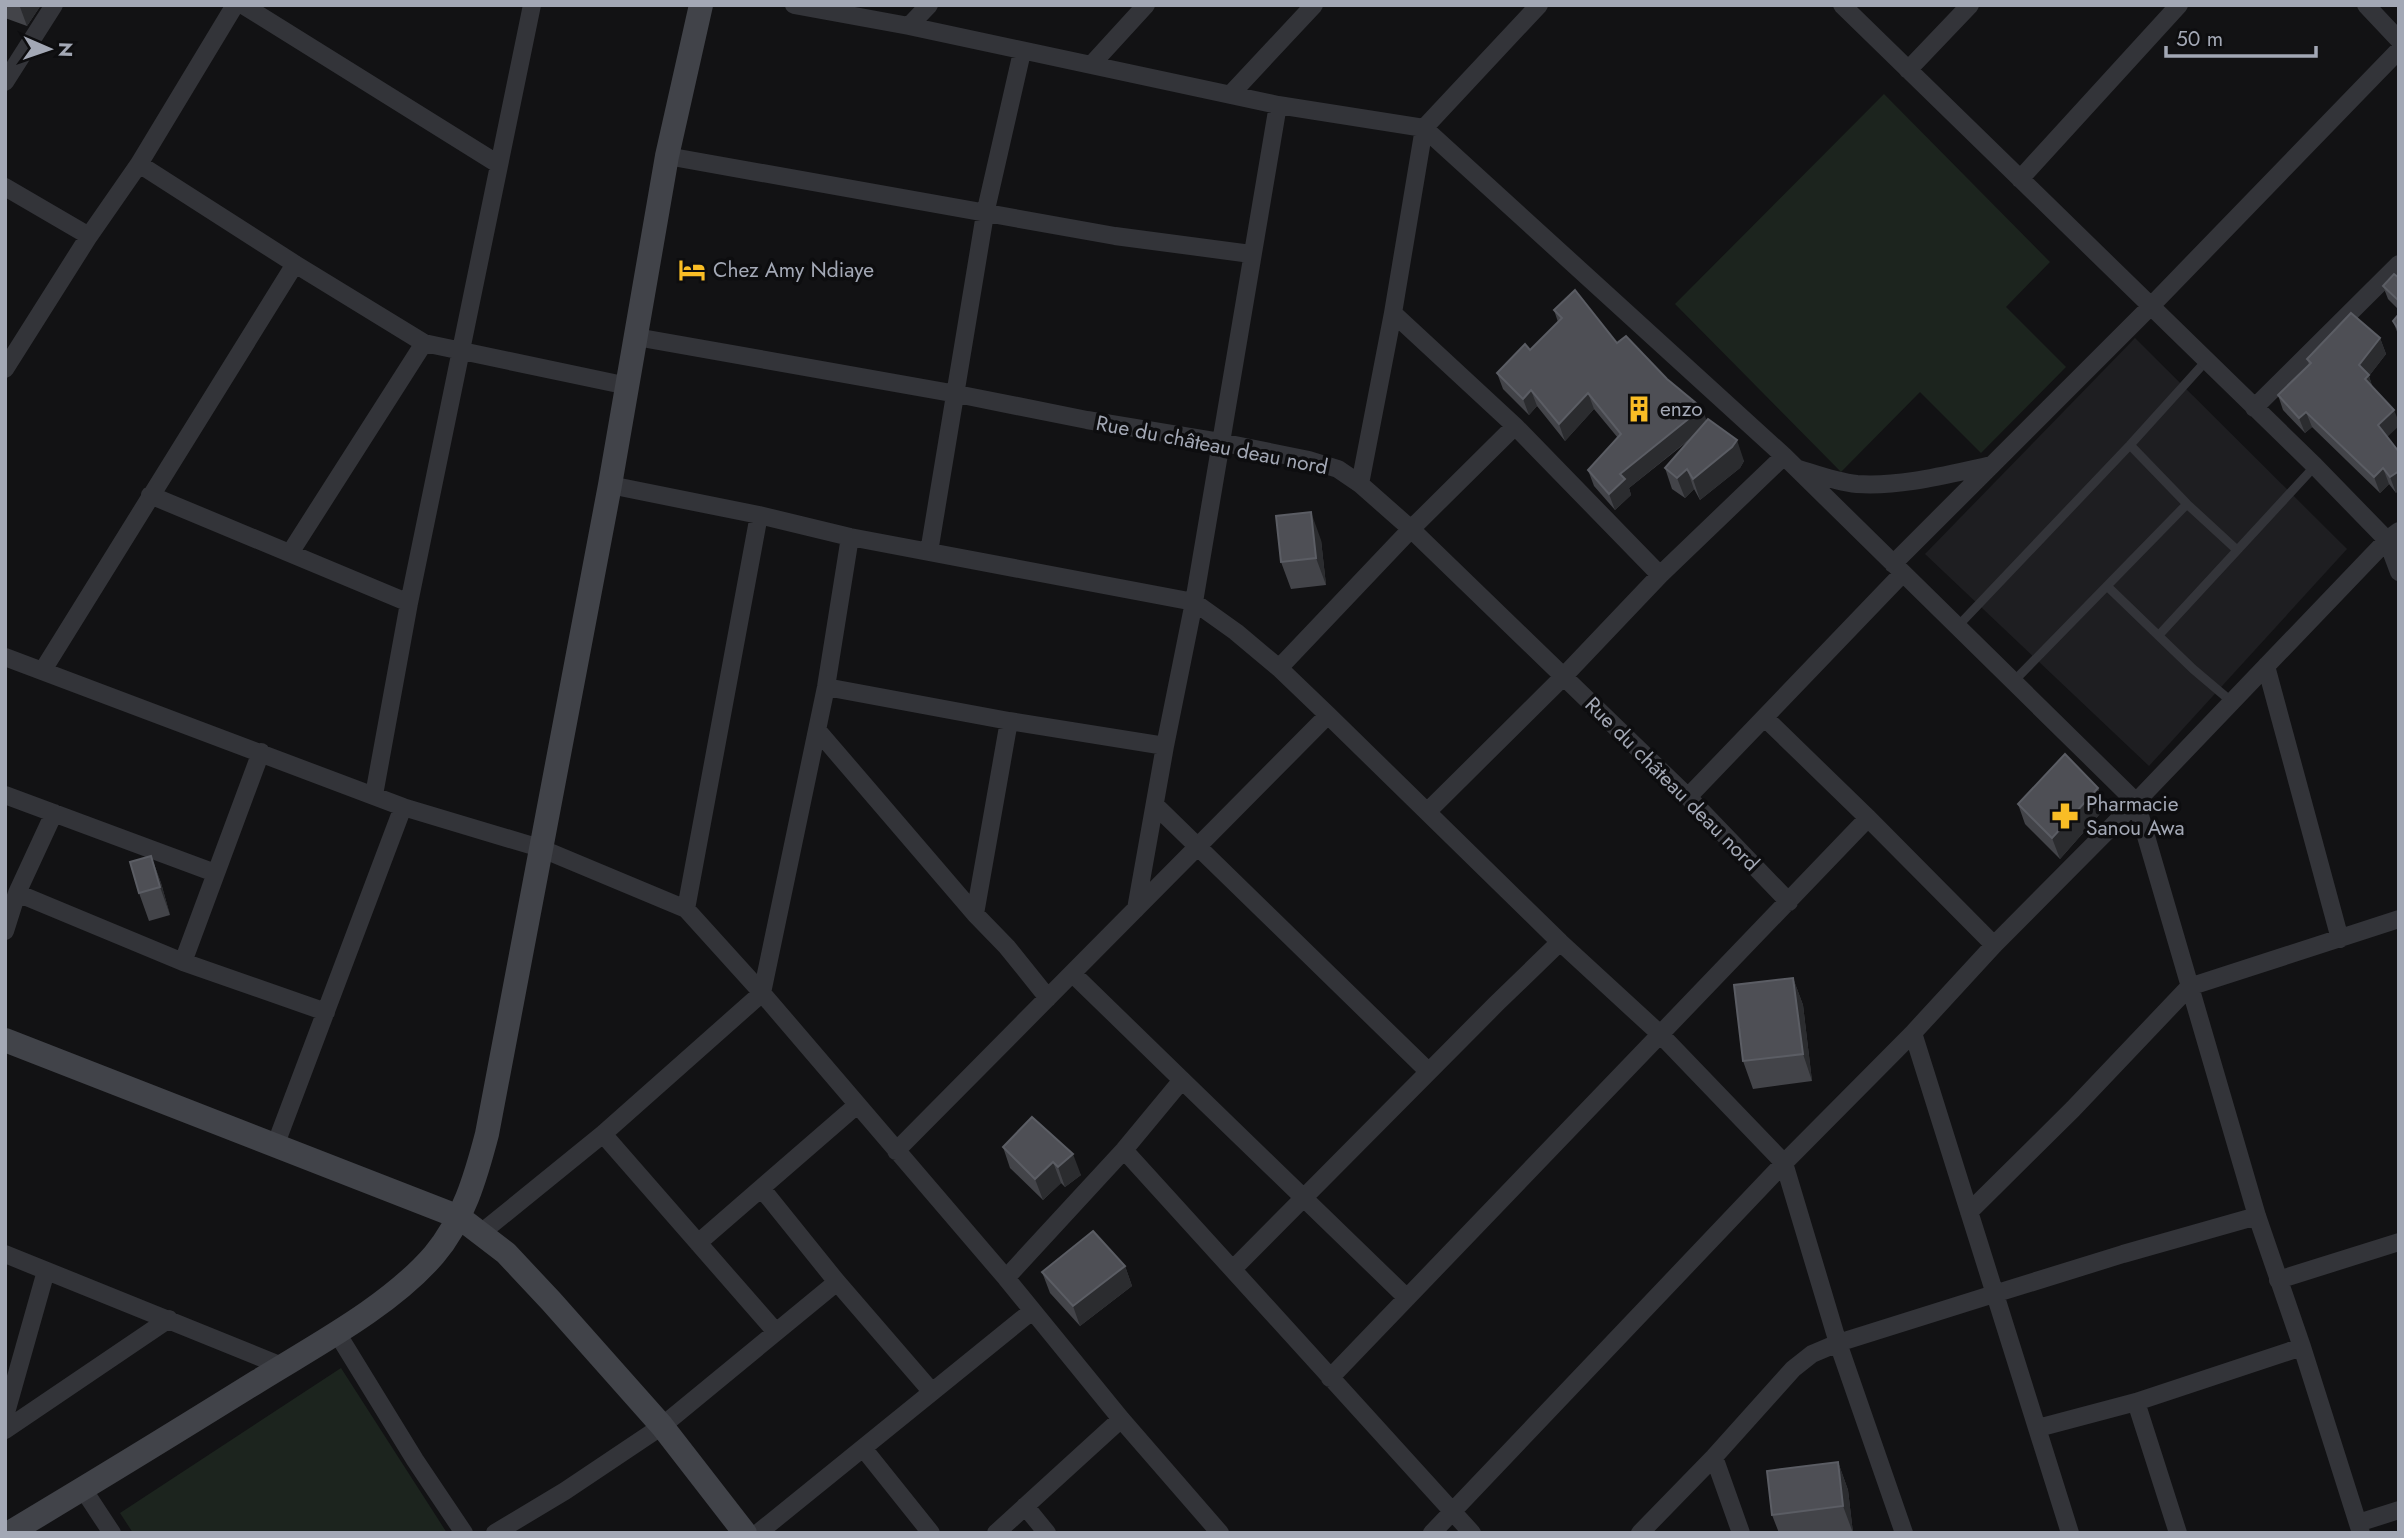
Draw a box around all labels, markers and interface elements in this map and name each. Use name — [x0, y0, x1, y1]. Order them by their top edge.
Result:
north arrow — [14, 14, 84, 84]
scale bar — [2166, 14, 2316, 58]
text: 50 m — [2176, 24, 2223, 54]
text: N — [52, 42, 79, 58]
hotel icon: Chez Amy Ndiaye — [677, 255, 707, 285]
place label: Chez Amy Ndiaye — [713, 255, 874, 285]
building icon: enzo — [1624, 394, 1654, 424]
place label: enzo — [1660, 394, 1703, 424]
street label: Rue du château deau nord — [1093, 408, 1331, 482]
street label: Rue du château deau nord — [1578, 690, 1766, 878]
place label: Pharmacie Sanou Awa — [2086, 789, 2185, 843]
pharmacy icon: Pharmacie Sanou Awa — [2050, 801, 2080, 831]

